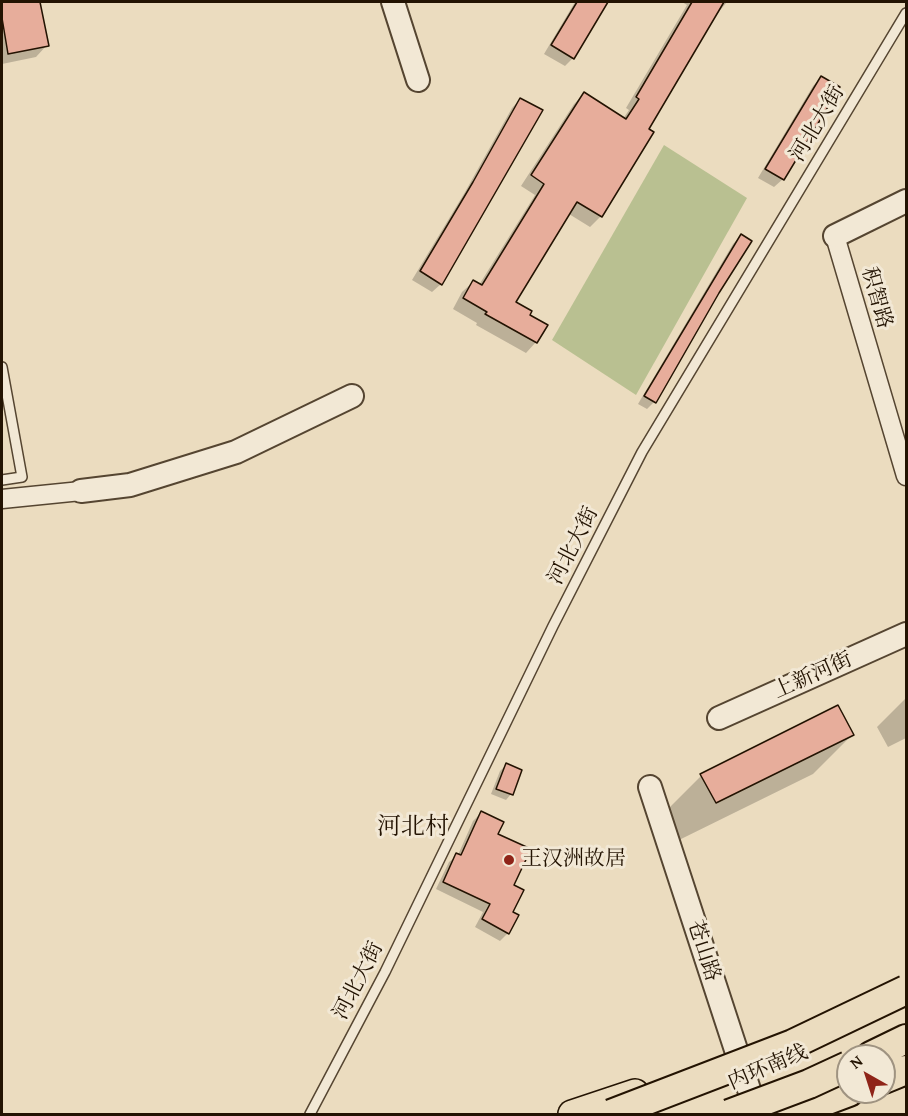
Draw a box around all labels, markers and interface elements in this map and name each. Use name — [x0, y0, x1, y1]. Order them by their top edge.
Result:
street label: 河北大街 — [786, 82, 850, 166]
street label: 积智路 — [855, 264, 897, 332]
street label: 河北大街 — [544, 503, 604, 589]
street label: 上新河街 — [770, 647, 856, 705]
district label: 河北村 — [377, 814, 449, 842]
place label: 王汉洲故居 — [521, 847, 626, 873]
marker: 王汉洲故居 — [502, 853, 516, 867]
street label: 苍山路 — [681, 917, 725, 985]
street label: 河北大街 — [329, 938, 389, 1024]
street label: 内环南线 — [724, 1040, 812, 1096]
north arrow — [836, 1044, 896, 1104]
text: N — [844, 1049, 868, 1074]

